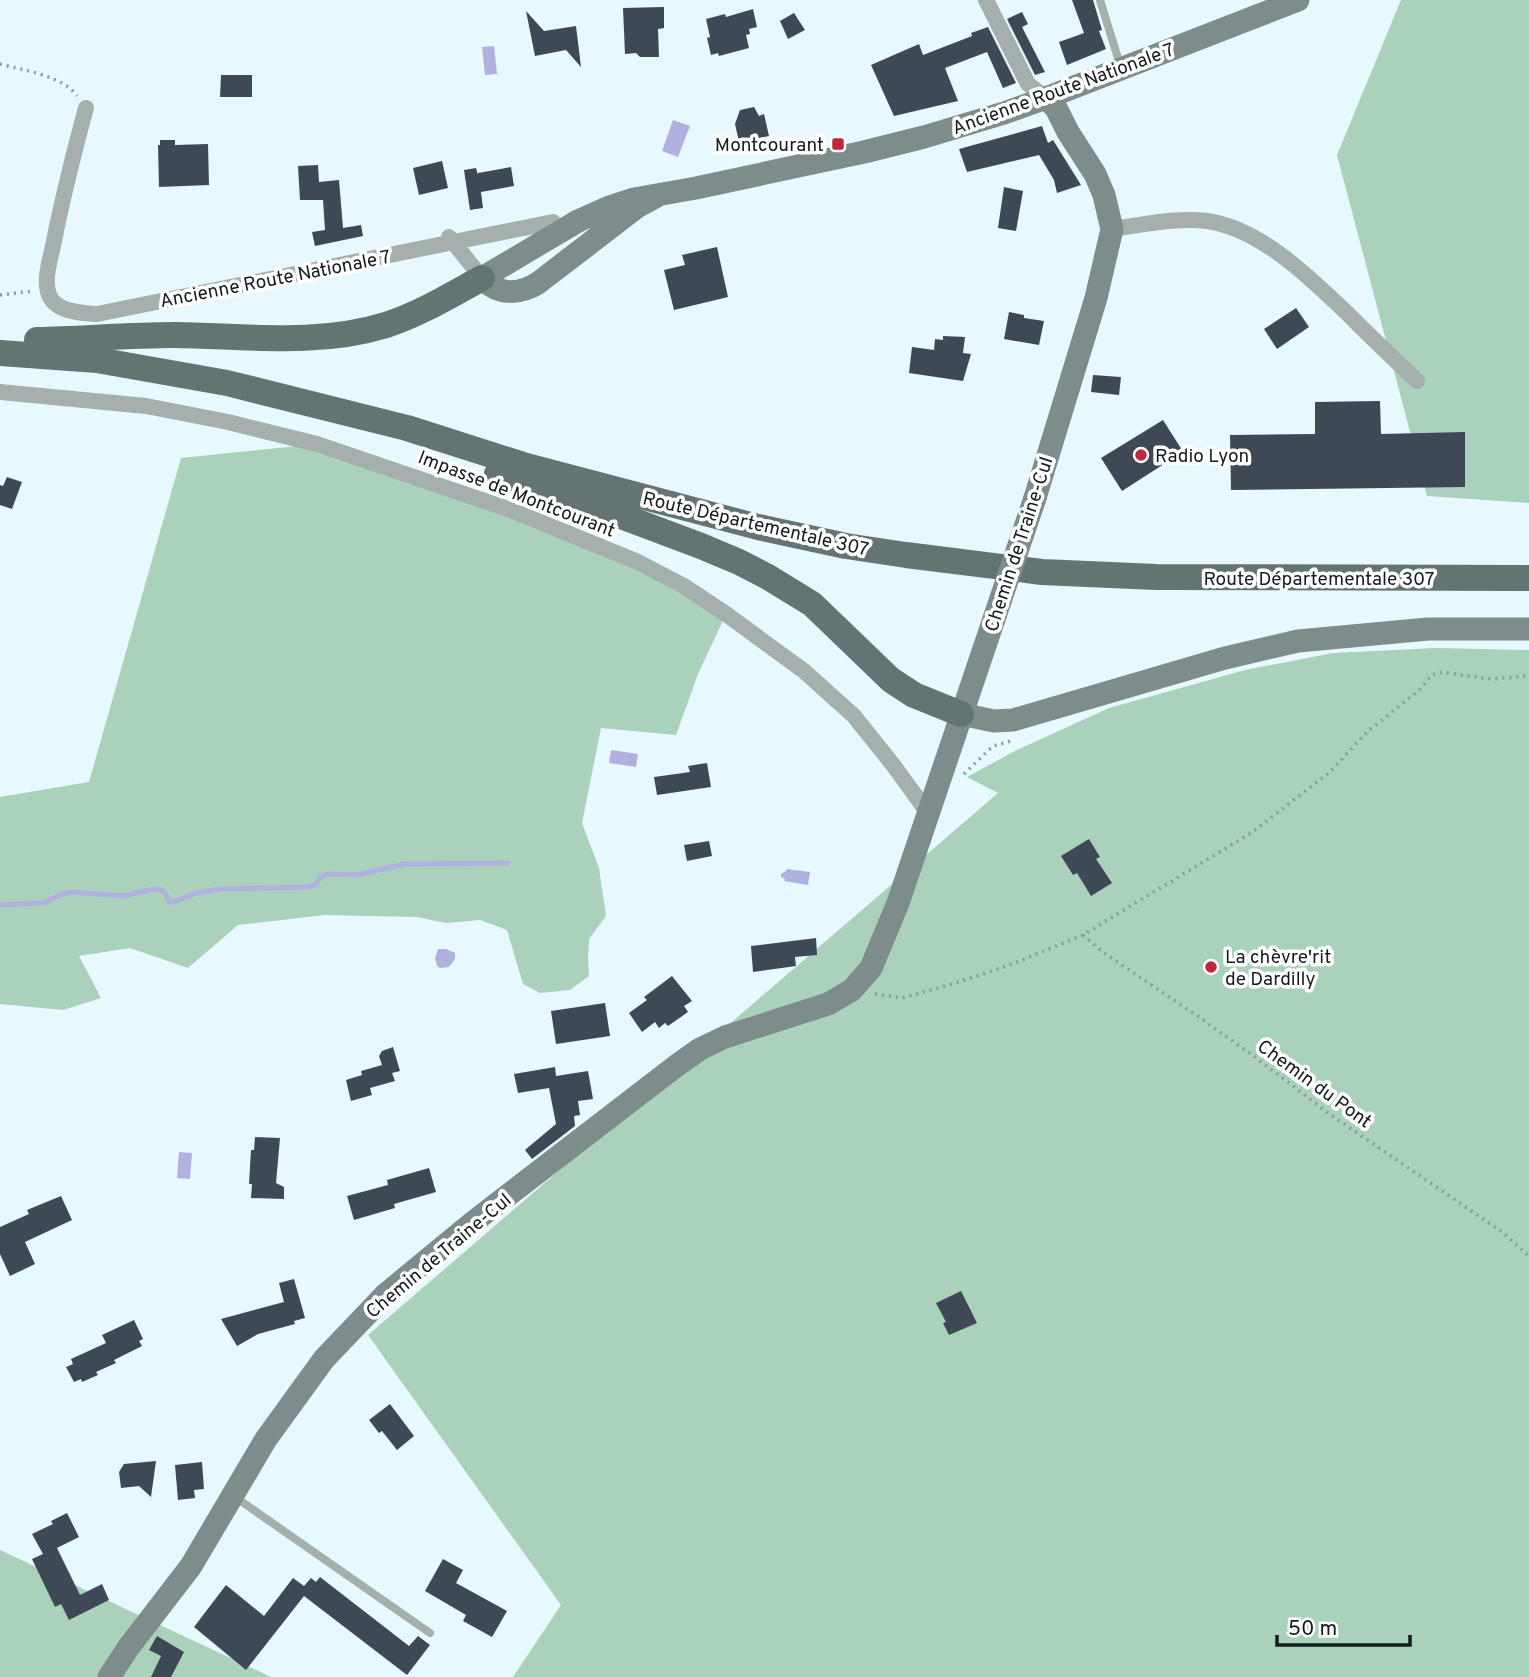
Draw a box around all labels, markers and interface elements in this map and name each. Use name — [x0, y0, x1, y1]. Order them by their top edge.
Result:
street label: Ancienne Route Nationale 7 — [949, 38, 1178, 141]
place label: Montcourant — [715, 134, 824, 158]
marker: Montcourant — [830, 136, 846, 152]
street label: Ancienne Route Nationale 7 — [158, 246, 393, 314]
place label: Radio Lyon — [1155, 445, 1249, 469]
street label: Impasse de Montcourant — [414, 446, 618, 544]
marker: Radio Lyon — [1133, 447, 1149, 463]
street label: Chemin de Traine-Cul — [980, 454, 1060, 635]
street label: Route Départementale 307 — [640, 487, 871, 563]
street label: Route Départementale 307 — [1203, 568, 1435, 592]
place label: La chèvre'rit de Dardilly — [1225, 946, 1331, 992]
marker: La chèvre'rit de Dardilly — [1203, 959, 1219, 975]
street label: Chemin du Pont — [1252, 1035, 1376, 1134]
street label: Chemin de Traine-Cul — [362, 1189, 517, 1324]
scale bar — [1277, 1604, 1410, 1648]
text: 50 m — [1288, 1616, 1337, 1643]

